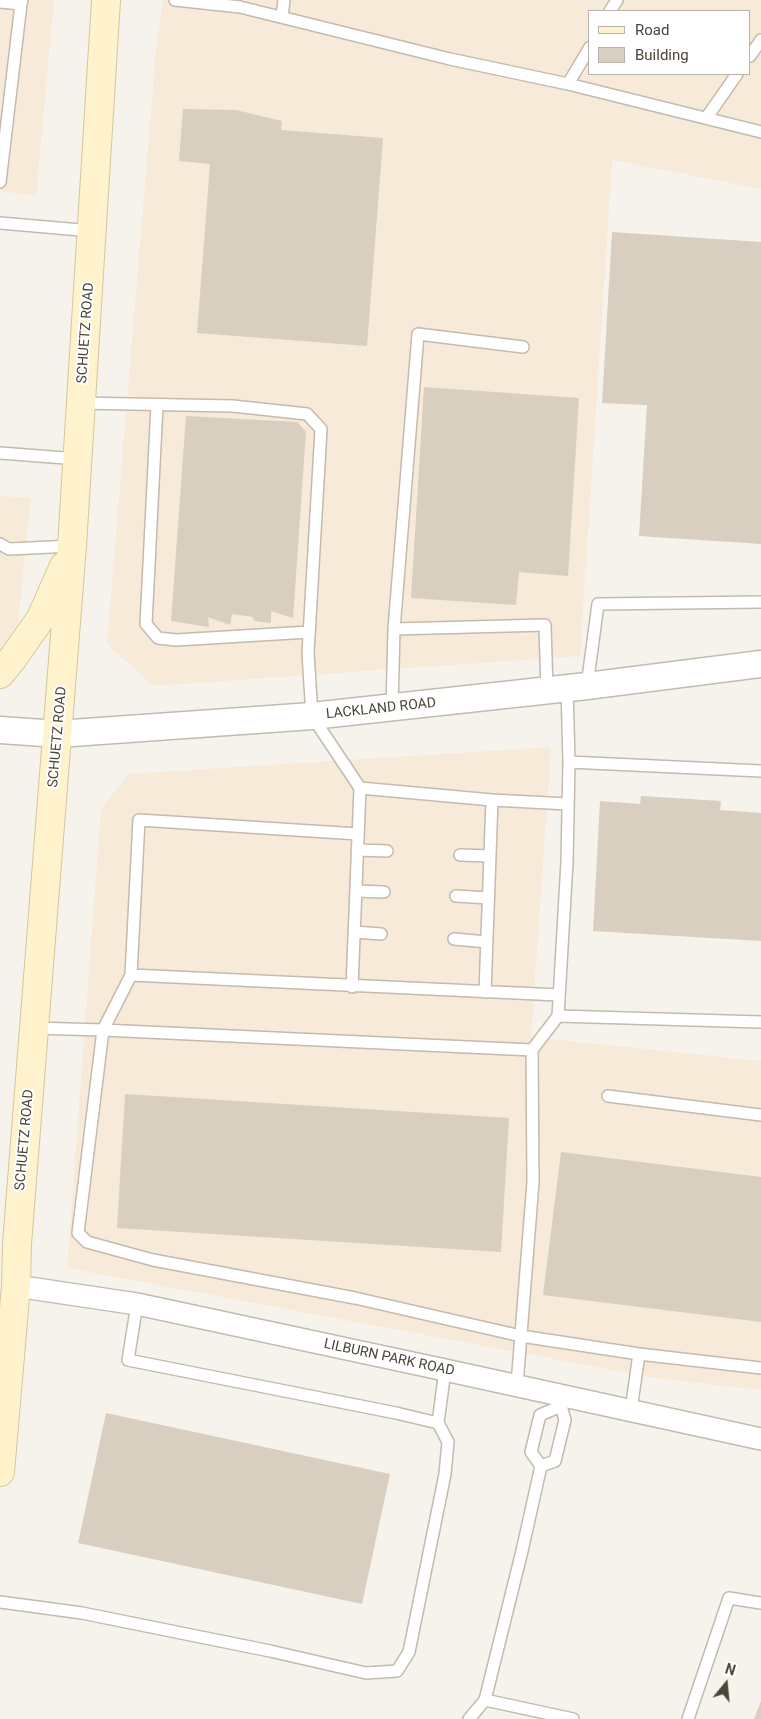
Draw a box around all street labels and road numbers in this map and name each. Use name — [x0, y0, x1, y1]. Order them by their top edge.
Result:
street label: SCHUETZ ROAD — [74, 282, 98, 384]
street label: SCHUETZ ROAD — [45, 686, 71, 788]
street label: LACKLAND ROAD — [325, 695, 437, 723]
street label: SCHUETZ ROAD — [12, 1089, 38, 1191]
street label: LILBURN PARK ROAD — [322, 1336, 456, 1380]

